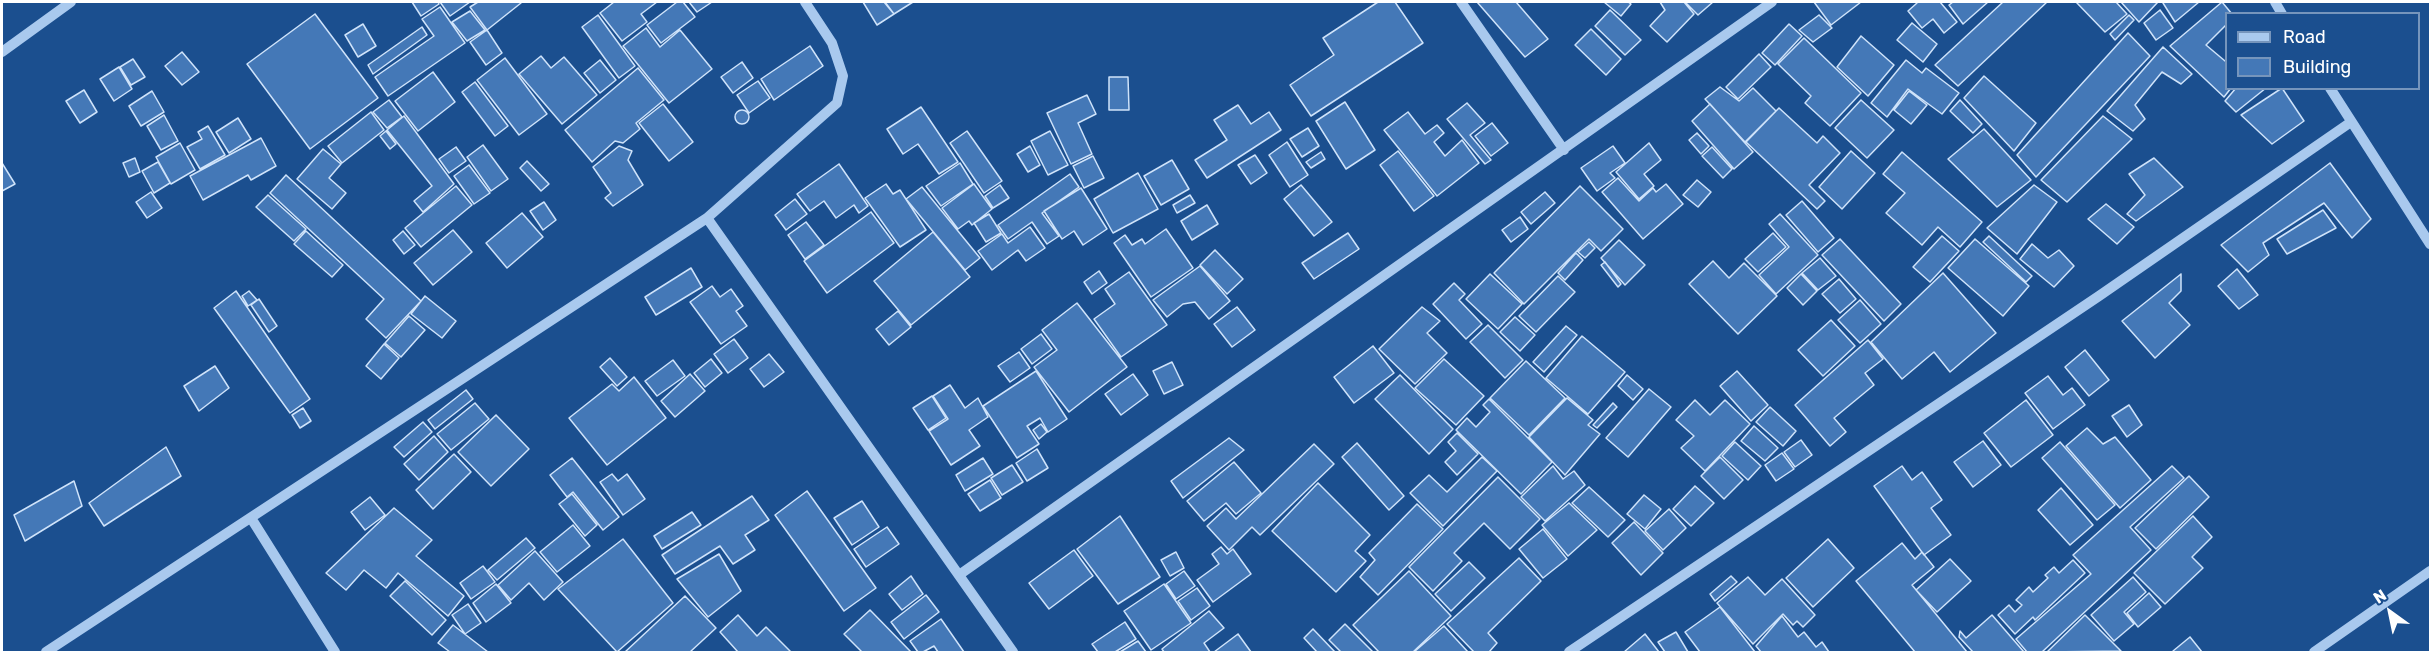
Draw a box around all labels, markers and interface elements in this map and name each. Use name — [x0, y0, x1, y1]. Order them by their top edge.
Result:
legend — [2225, 12, 2420, 90]
text: Road — [2283, 26, 2326, 48]
text: Building — [2283, 56, 2351, 78]
north arrow — [2360, 582, 2420, 642]
text: N — [2370, 585, 2390, 608]

